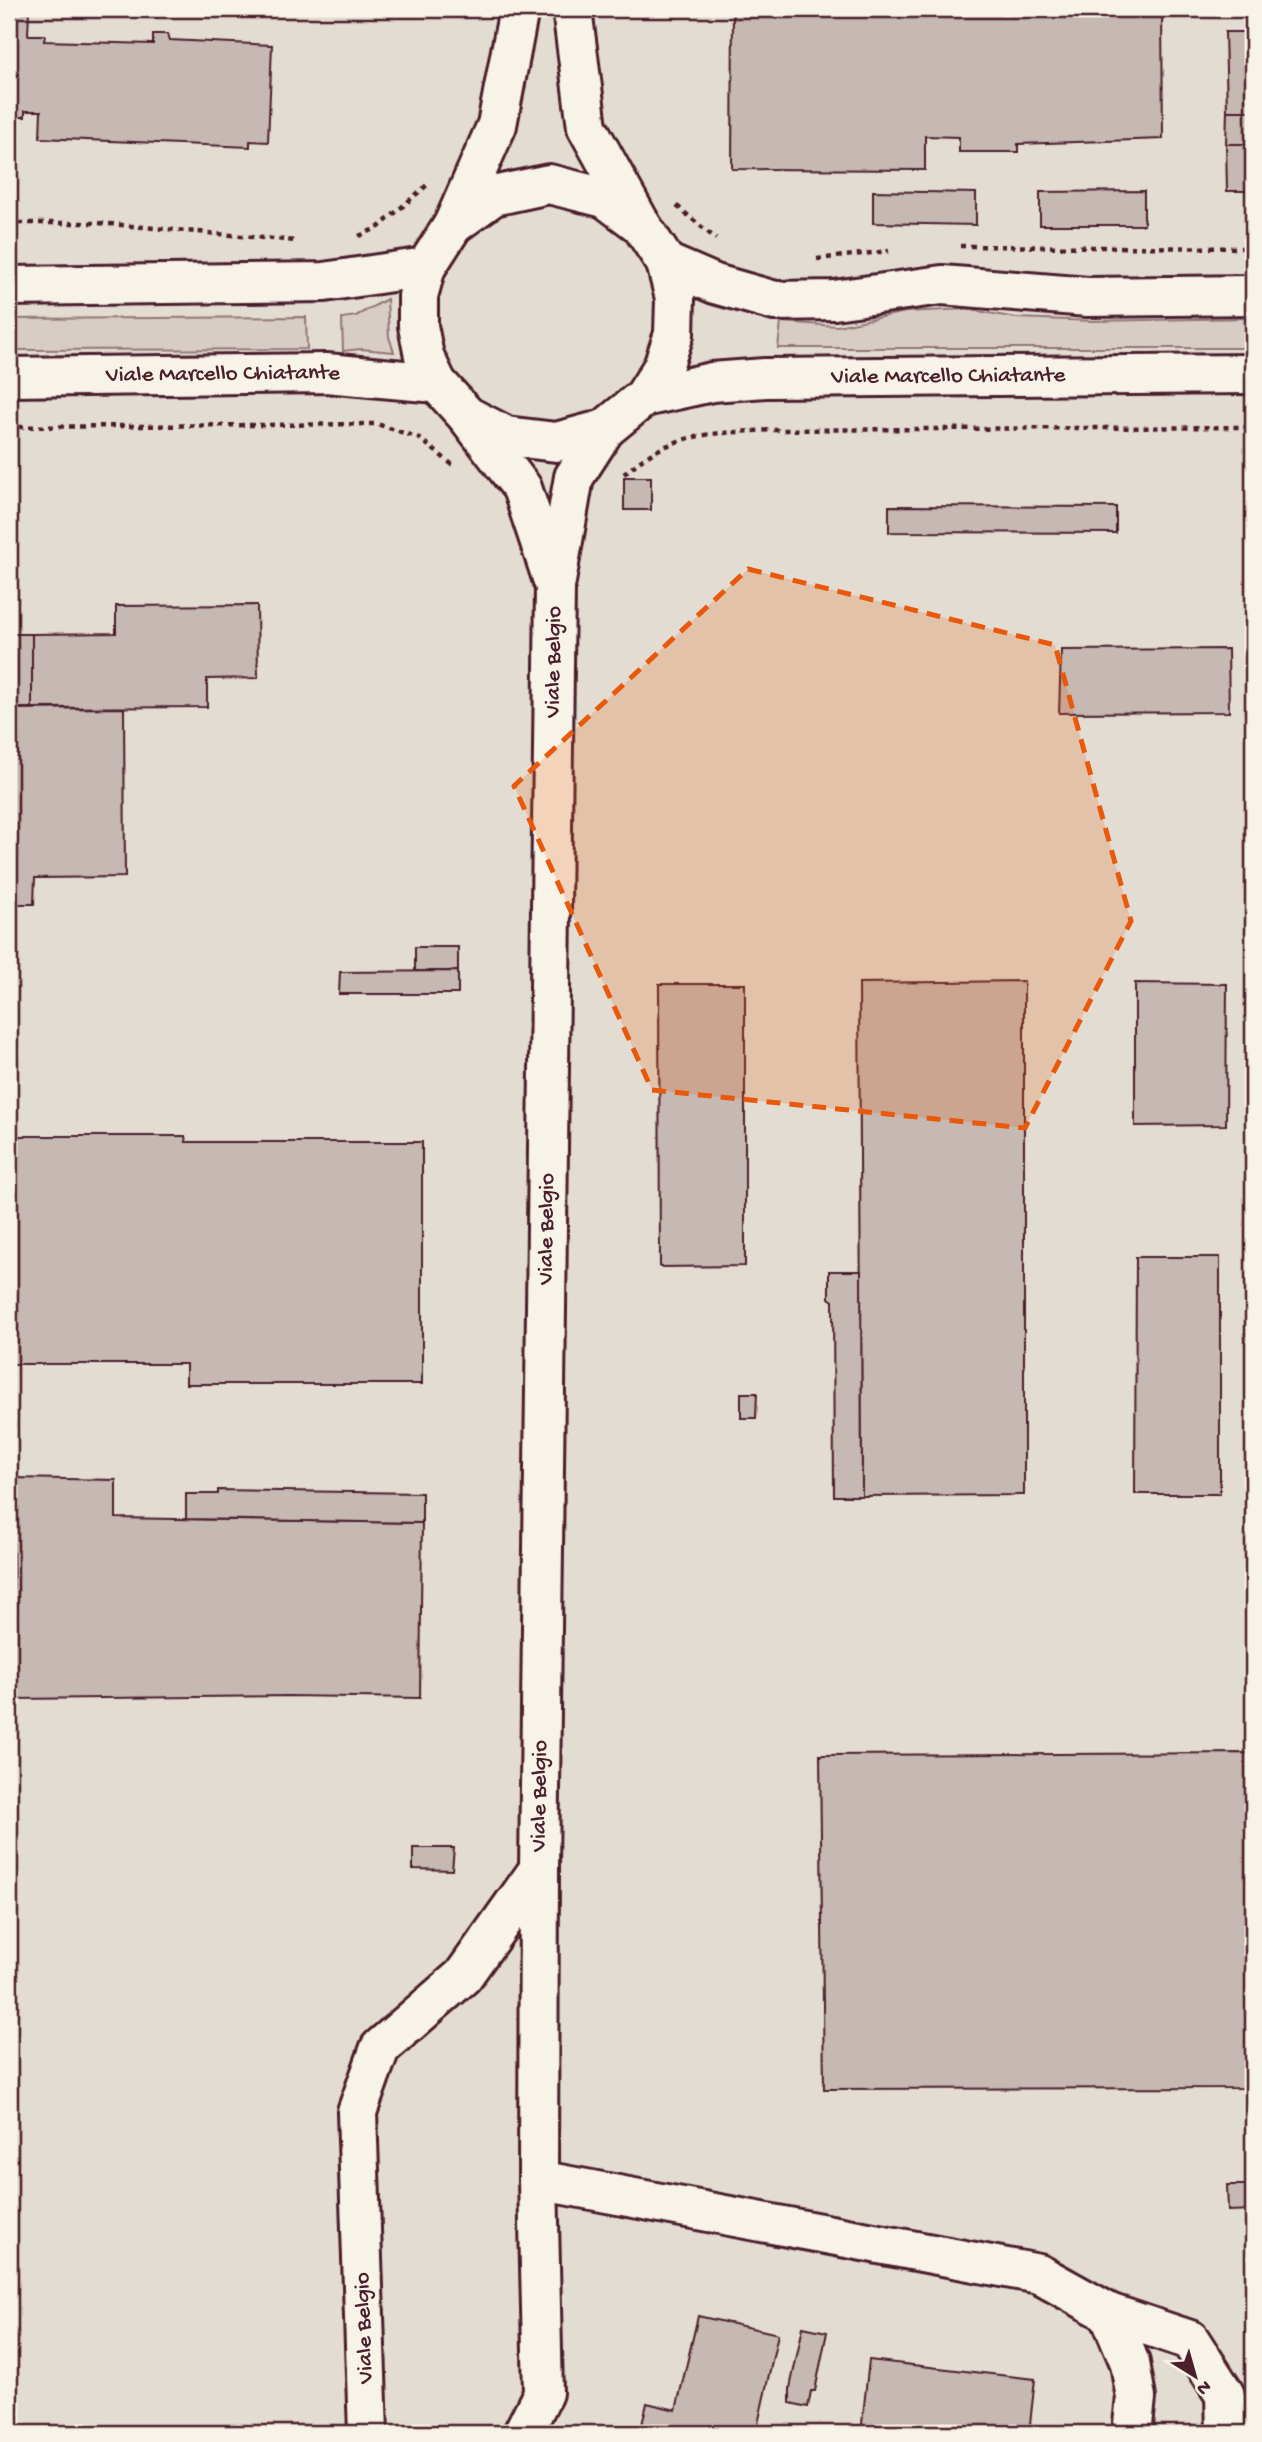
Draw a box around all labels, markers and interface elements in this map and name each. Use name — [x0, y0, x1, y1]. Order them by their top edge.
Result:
street label: Viale Marcello Chiatante — [105, 359, 342, 389]
street label: Viale Marcello Chiatante — [830, 362, 1067, 391]
street label: Viale Belgio — [540, 606, 568, 719]
street label: Viale Belgio — [533, 1173, 561, 1286]
street label: Viale Belgio — [526, 1740, 554, 1853]
street label: Viale Belgio — [350, 2272, 380, 2385]
north arrow — [1160, 2340, 1230, 2410]
text: N — [1191, 2374, 1215, 2400]

